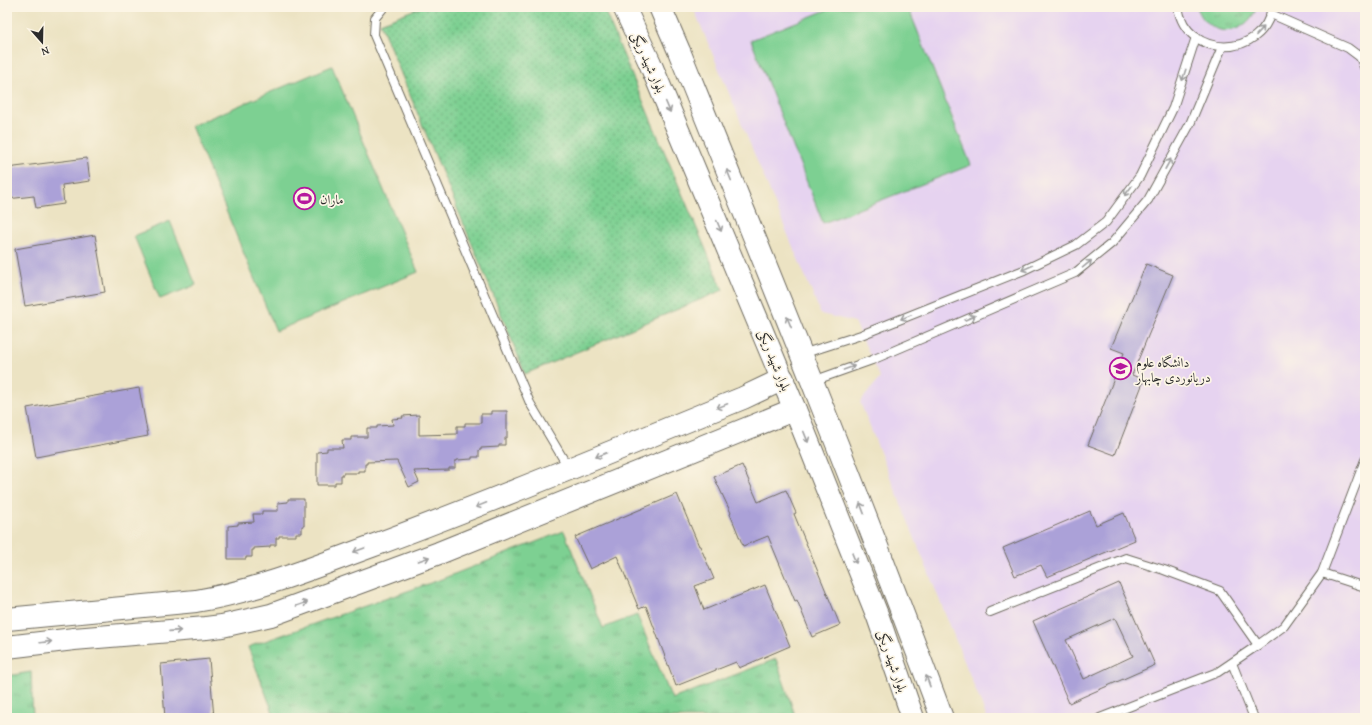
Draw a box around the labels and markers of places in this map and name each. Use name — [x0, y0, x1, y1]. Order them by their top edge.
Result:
sports icon: ماران — [291, 186, 317, 212]
place label: ماران — [320, 190, 343, 209]
place label: دانشگاه علوم دریانوردی چابهار — [1134, 353, 1211, 387]
school or university icon: دانشگاه علوم دریانوردی چابهار — [1108, 356, 1134, 382]

